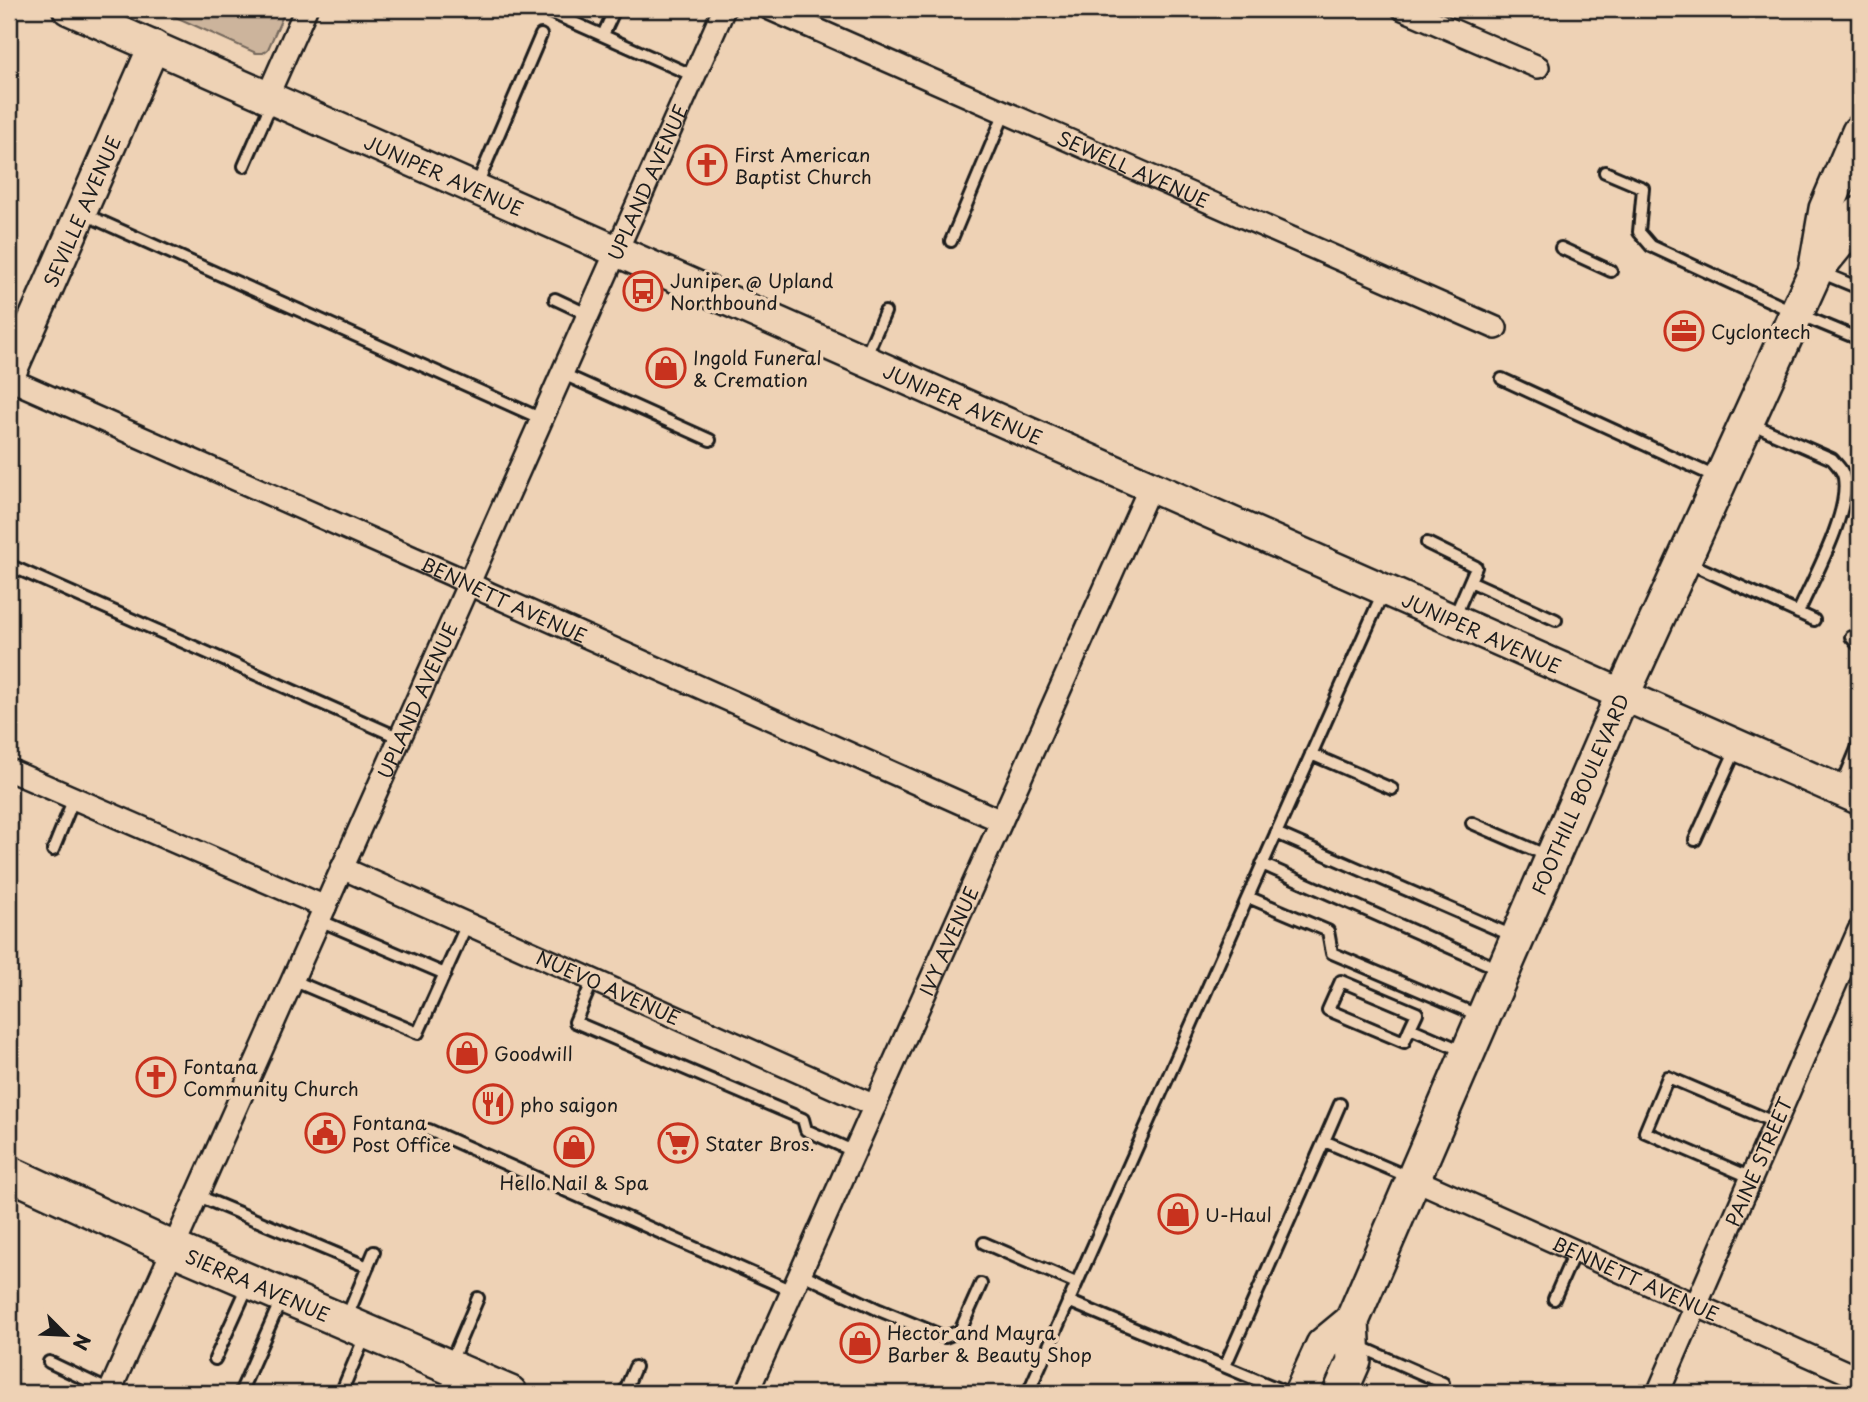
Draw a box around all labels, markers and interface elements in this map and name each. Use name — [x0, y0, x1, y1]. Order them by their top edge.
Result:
street label: UPLAND AVENUE — [600, 100, 694, 265]
street label: SEWELL AVENUE — [1053, 123, 1214, 214]
street label: JUNIPER AVENUE — [360, 127, 528, 222]
street label: SEVILLE AVENUE — [36, 131, 127, 291]
place label: First American Baptist Church — [734, 140, 872, 190]
church icon: First American Baptist Church — [686, 144, 728, 186]
place label: Juniper @ Upland Northbound — [670, 266, 834, 316]
bus stop icon: Juniper @ Upland Northbound — [622, 270, 664, 312]
office icon: Cyclontech — [1663, 310, 1705, 352]
place label: Cyclontech — [1711, 317, 1811, 345]
place label: Ingold Funeral & Cremation — [693, 343, 822, 393]
shop icon: Ingold Funeral & Cremation — [645, 347, 687, 389]
street label: JUNIPER AVENUE — [879, 356, 1047, 451]
street label: BENNETT AVENUE — [417, 549, 592, 649]
street label: JUNIPER AVENUE — [1397, 585, 1566, 680]
street label: UPLAND AVENUE — [370, 618, 464, 783]
street label: FOOTHILL BOULEVARD — [1524, 689, 1635, 899]
street label: IVY AVENUE — [912, 882, 985, 1000]
street label: NUEVO AVENUE — [532, 943, 685, 1031]
shop icon: Goodwill — [446, 1032, 488, 1074]
place label: Goodwill — [494, 1039, 573, 1067]
place label: Fontana Community Church — [183, 1052, 359, 1102]
church icon: Fontana Community Church — [135, 1056, 177, 1098]
restaurant icon: pho saigon — [472, 1083, 514, 1125]
place label: pho saigon — [520, 1090, 618, 1118]
street label: PAINE STREET — [1718, 1093, 1799, 1231]
place label: Fontana Post Office — [352, 1108, 451, 1158]
public building icon: Fontana Post Office — [304, 1112, 346, 1154]
supermarket icon: Stater Bros. — [657, 1122, 699, 1164]
shop icon: Hello Nail & Spa — [553, 1126, 595, 1168]
place label: Stater Bros. — [705, 1129, 815, 1157]
place label: Hello Nail & Spa — [500, 1168, 649, 1196]
shop icon: U-Haul — [1157, 1193, 1199, 1235]
place label: U-Haul — [1205, 1200, 1272, 1228]
street label: BENNETT AVENUE — [1548, 1229, 1724, 1328]
street label: SIERRA AVENUE — [182, 1242, 334, 1328]
north arrow — [32, 1300, 102, 1370]
place label: Hector and Mayra Barber & Beauty Shop — [887, 1318, 1092, 1368]
shop icon: Hector and Mayra Barber & Beauty Shop — [839, 1322, 881, 1364]
text: N — [67, 1330, 98, 1355]

